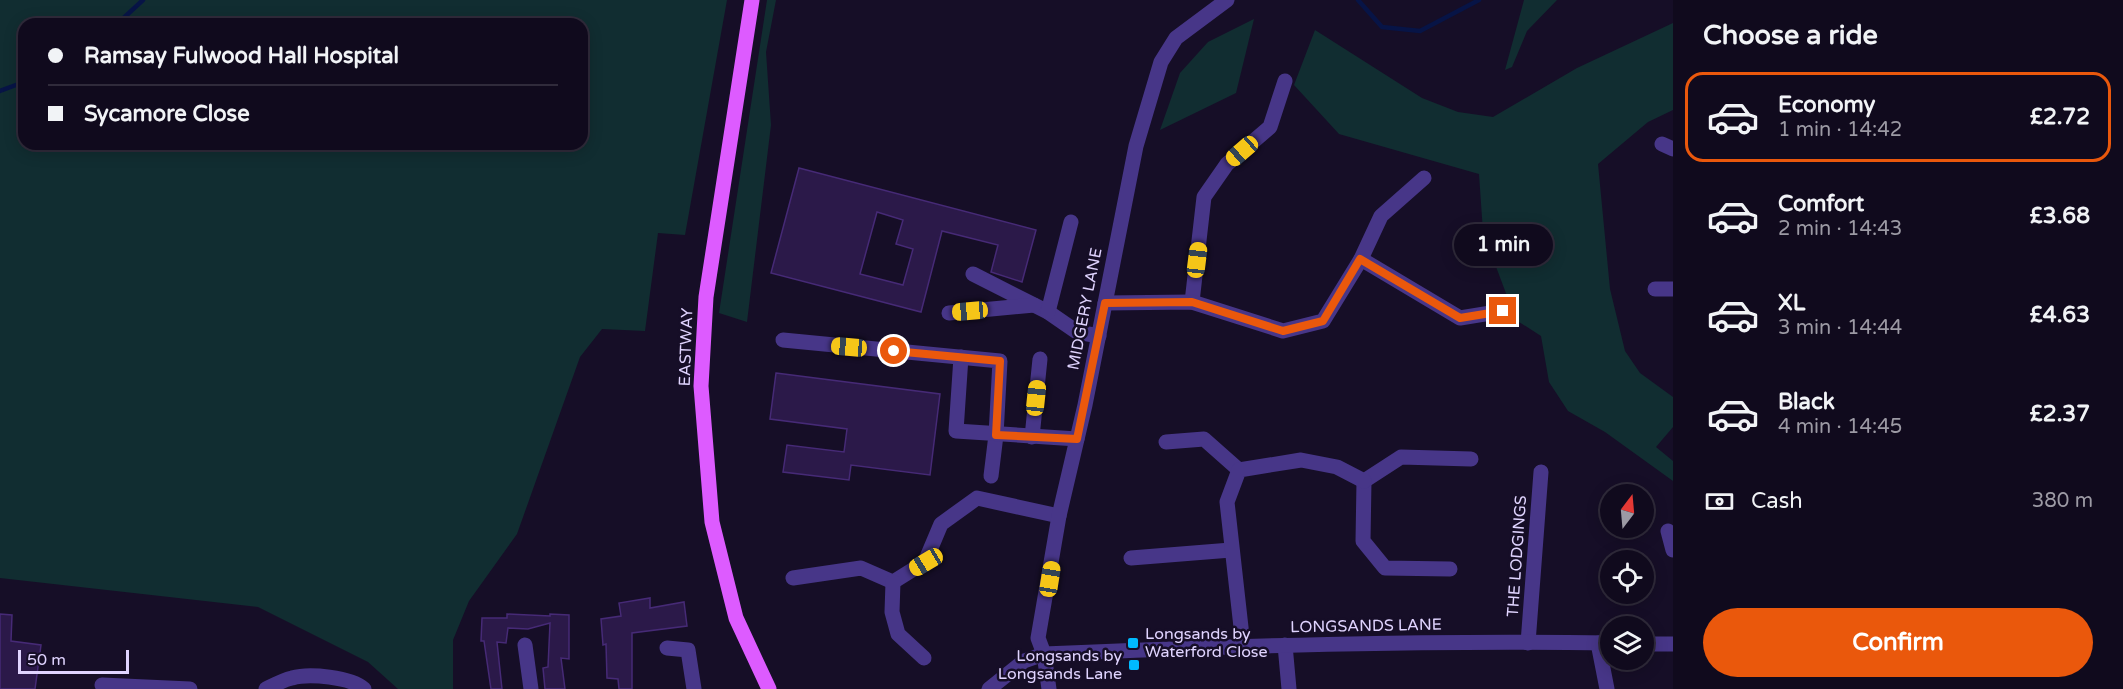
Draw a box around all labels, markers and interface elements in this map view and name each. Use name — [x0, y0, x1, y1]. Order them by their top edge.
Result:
text: Choose a ride — [1703, 19, 1878, 52]
text: Ramsay Fulwood Hall Hospital — [84, 43, 399, 69]
icon: car — [1706, 90, 1760, 144]
text: Economy — [1778, 92, 1875, 118]
text: Sycamore Close — [84, 101, 250, 127]
text: £2.72 — [2030, 104, 2090, 130]
text: 1 min · 14:42 — [1778, 118, 1902, 142]
car — [1223, 132, 1261, 170]
icon: car — [1706, 189, 1760, 243]
text: Comfort — [1778, 191, 1864, 217]
text: £3.68 — [2030, 203, 2090, 229]
text: 2 min · 14:43 — [1778, 217, 1902, 241]
callout: 1 min — [1454, 224, 1552, 266]
text: 1 min — [1477, 233, 1530, 257]
car — [1186, 241, 1208, 279]
street label: MIDGERY LANE — [1063, 246, 1107, 372]
icon: car — [1706, 288, 1760, 342]
text: XL — [1778, 290, 1805, 316]
route end — [1489, 297, 1516, 324]
car — [951, 300, 989, 322]
text: £4.63 — [2030, 302, 2090, 328]
street label: EASTWAY — [675, 307, 697, 387]
text: 3 min · 14:44 — [1778, 316, 1902, 340]
car — [830, 336, 868, 358]
route start — [880, 337, 907, 364]
car — [1025, 379, 1047, 417]
icon: car — [1706, 387, 1760, 441]
text: Black — [1778, 389, 1835, 415]
text: £2.37 — [2030, 401, 2090, 427]
text: 4 min · 14:45 — [1778, 415, 1902, 439]
north arrow — [1600, 484, 1654, 538]
map controls — [1600, 484, 1654, 670]
icon: cash — [1703, 485, 1736, 518]
text: Cash — [1751, 488, 1803, 514]
text: 380 m — [2032, 489, 2093, 513]
street label: THE LODGINGS — [1503, 494, 1531, 618]
car — [906, 545, 946, 579]
button: locate — [1600, 550, 1654, 604]
car — [1038, 560, 1062, 598]
button: Confirm — [1703, 608, 2093, 677]
street label: LONGSANDS LANE — [1290, 615, 1442, 637]
button: layers — [1600, 616, 1654, 670]
place label: Longsands by Waterford Close — [1145, 624, 1268, 662]
marker: Longsands by Waterford Close — [1126, 636, 1140, 650]
place label: Longsands by Longsands Lane — [998, 646, 1122, 684]
scale bar — [18, 647, 129, 674]
text: 50 m — [27, 650, 66, 670]
marker: Longsands by Longsands Lane — [1127, 658, 1141, 672]

